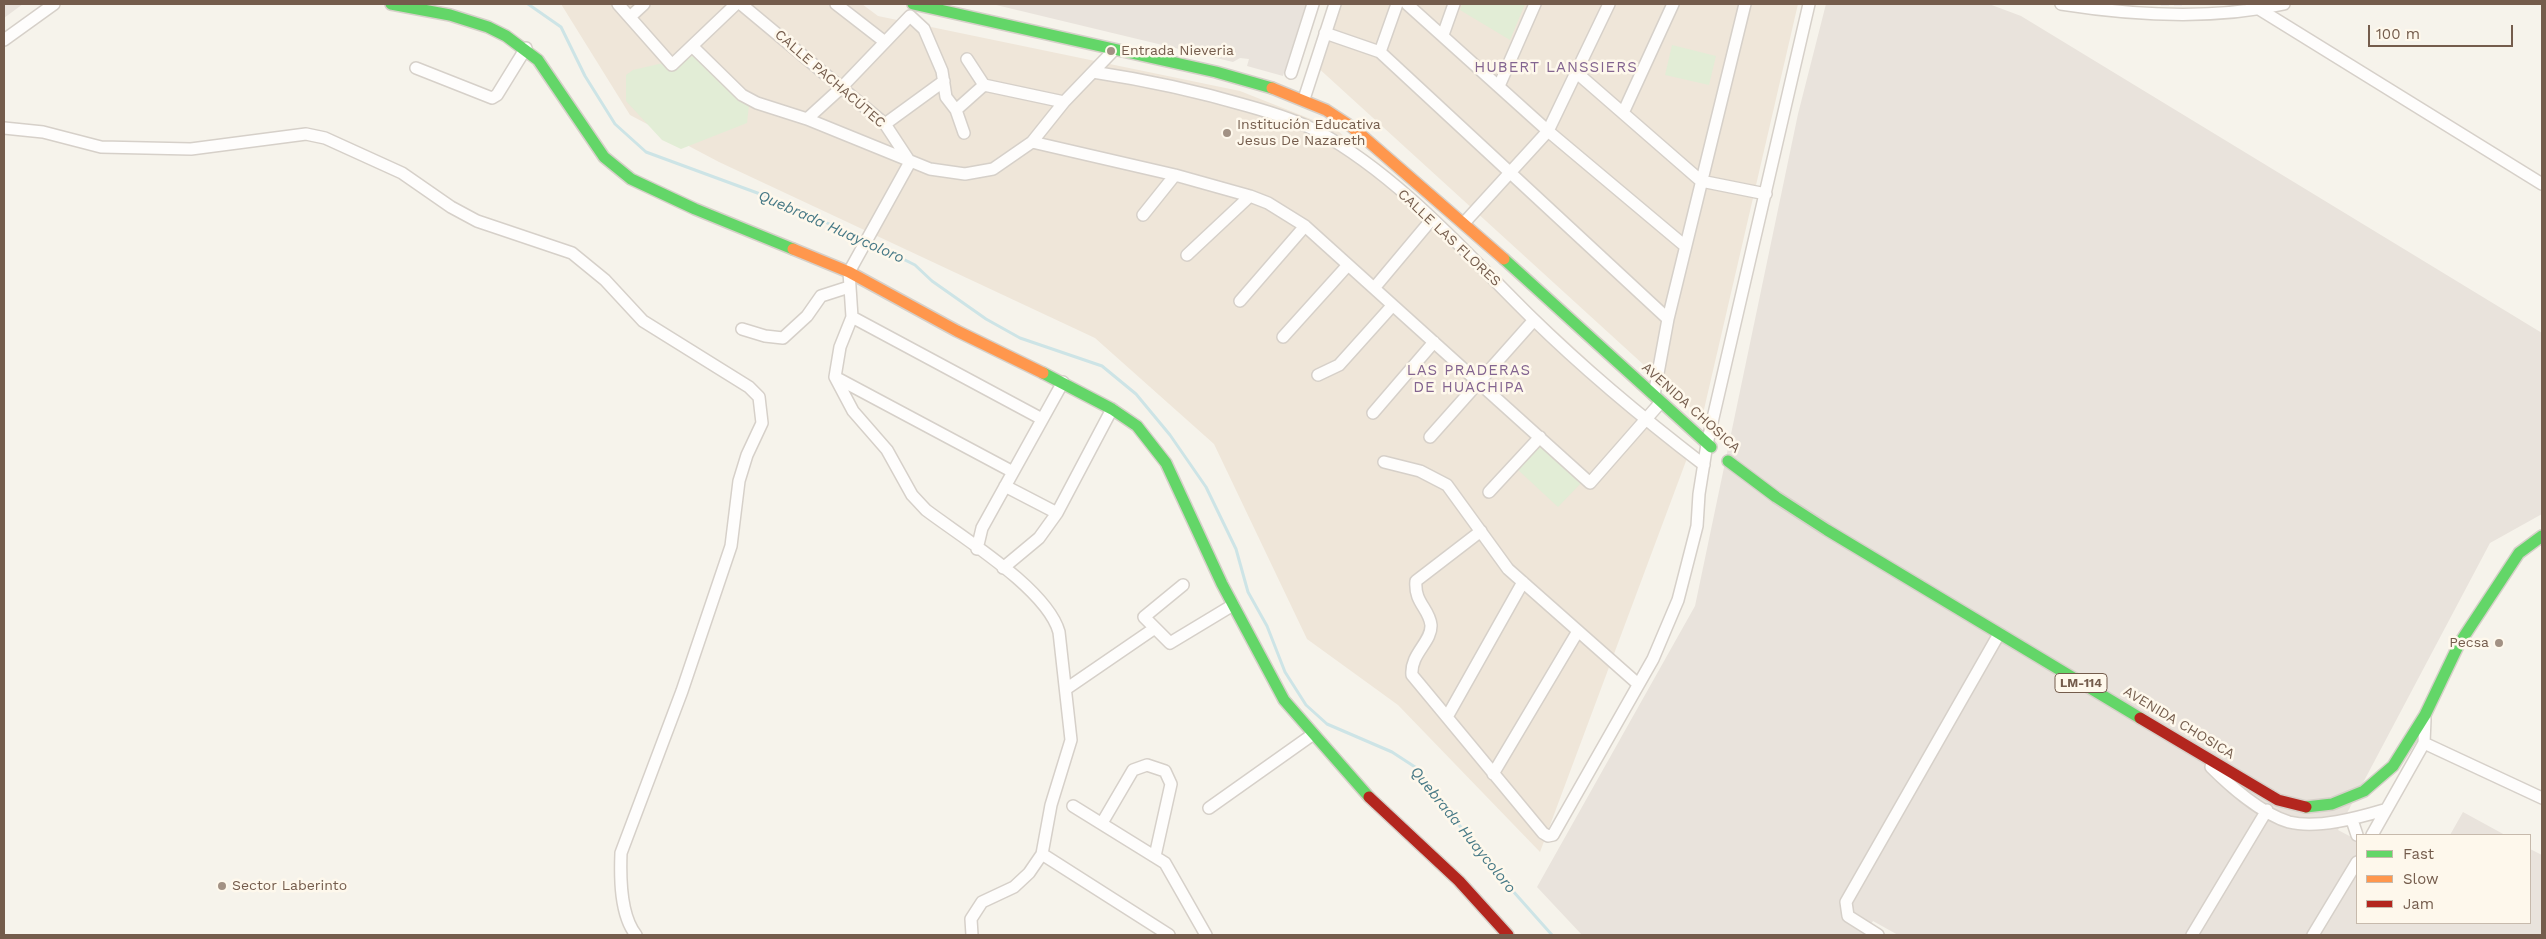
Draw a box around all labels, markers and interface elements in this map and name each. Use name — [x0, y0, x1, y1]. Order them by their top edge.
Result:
scale bar — [2371, 15, 2516, 47]
text: 100 m — [2376, 25, 2420, 43]
street label: CALLE PACHACÚTEC — [771, 26, 889, 132]
place label: Entrada Nieveria — [1121, 43, 1234, 59]
marker: Entrada Nieveria — [1105, 45, 1117, 57]
district label: HUBERT LANSSIERS — [1472, 59, 1640, 77]
place label: Institución Educativa Jesus De Nazareth — [1237, 117, 1381, 150]
marker: Institución Educativa Jesus De Nazareth — [1221, 127, 1233, 139]
street label: CALLE LAS FLORES — [1394, 186, 1504, 290]
water label: Quebrada Huaycoloro — [755, 187, 907, 267]
street label: AVENIDA CHOSICA — [1638, 359, 1744, 457]
district label: LAS PRADERAS DE HUACHIPA — [1405, 362, 1533, 397]
place label: Pecsa — [2449, 635, 2489, 651]
marker: Pecsa — [2493, 637, 2505, 649]
road number: LM-114 — [2055, 674, 2107, 692]
street label: AVENIDA CHOSICA — [2120, 683, 2238, 763]
water label: Quebrada Huaycoloro — [1406, 763, 1520, 897]
legend — [2356, 834, 2531, 924]
text: Fast — [2403, 845, 2434, 863]
text: Slow — [2403, 870, 2439, 888]
place label: Sector Laberinto — [232, 878, 347, 894]
marker: Sector Laberinto — [216, 880, 228, 892]
text: Jam — [2403, 895, 2434, 913]

